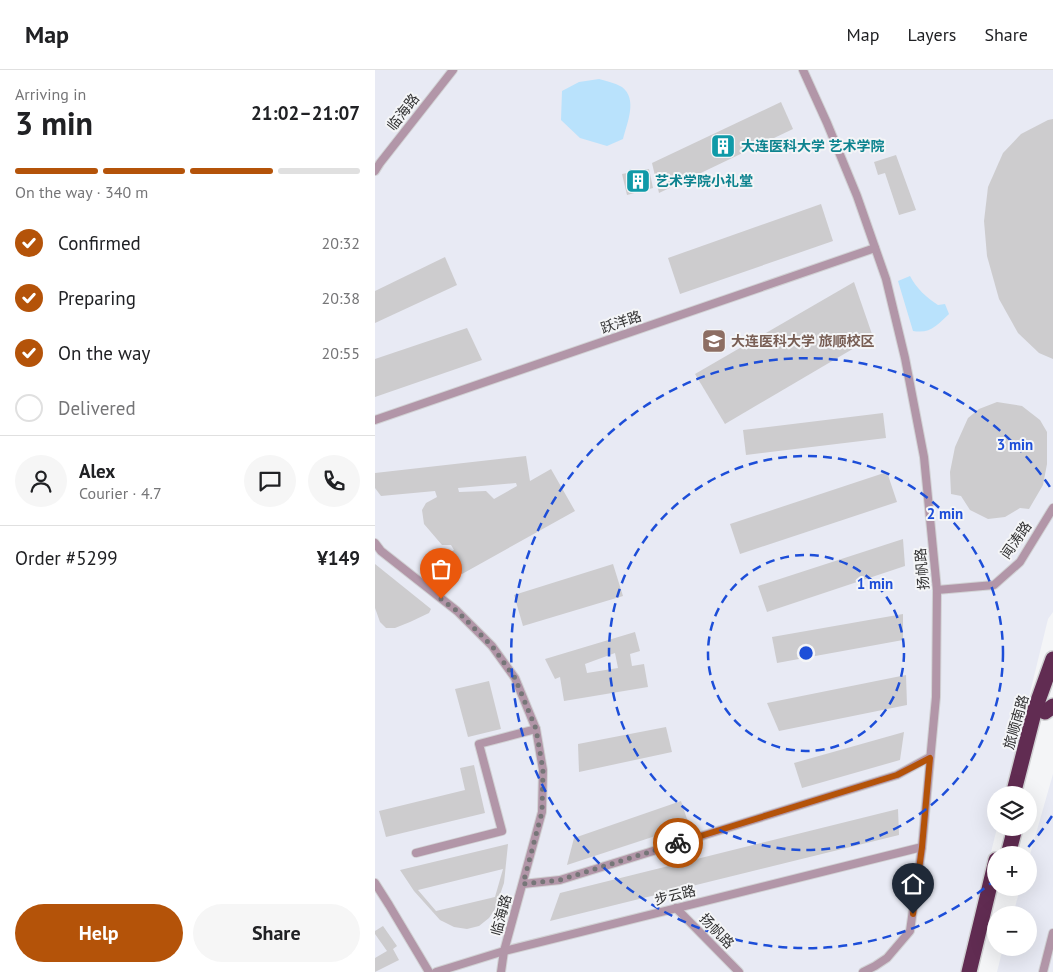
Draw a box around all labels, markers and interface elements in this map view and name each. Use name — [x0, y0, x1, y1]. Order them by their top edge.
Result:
text: Map — [25, 19, 69, 50]
text: Map — [847, 23, 879, 46]
text: Layers — [907, 23, 956, 46]
text: Share — [984, 23, 1028, 46]
text: Arriving in — [15, 84, 86, 104]
street label: 临海路 — [383, 90, 423, 134]
text: 21:02–21:07 — [251, 101, 360, 125]
text: 3 min — [15, 102, 93, 144]
building icon: 大连医科大学 艺术学院 — [710, 133, 736, 159]
place label: 大连医科大学 艺术学院 — [741, 137, 885, 155]
building icon: 艺术学院小礼堂 — [625, 168, 651, 194]
place label: 艺术学院小礼堂 — [655, 172, 753, 190]
text: On the way · 340 m — [15, 182, 148, 202]
icon: check — [15, 229, 43, 257]
text: Confirmed — [58, 231, 141, 255]
text: 20:32 — [322, 233, 360, 253]
icon: check — [15, 284, 43, 312]
text: Preparing — [58, 286, 136, 310]
text: 20:38 — [322, 288, 360, 308]
street label: 跃洋路 — [598, 307, 644, 337]
school or university icon: 大连医科大学 旅顺校区 — [701, 328, 727, 354]
place label: 大连医科大学 旅顺校区 — [731, 332, 875, 350]
icon: check — [15, 339, 43, 367]
text: On the way — [58, 341, 150, 365]
text: 20:55 — [322, 343, 360, 363]
text: Delivered — [58, 396, 136, 420]
text: 3 min — [997, 435, 1033, 454]
button: person — [15, 455, 67, 507]
button: chat — [244, 455, 296, 507]
button: phone — [308, 455, 360, 507]
text: Alex — [79, 459, 115, 483]
text: Courier · 4.7 — [79, 483, 162, 503]
text: 2 min — [927, 504, 963, 523]
street label: 闻涛路 — [997, 518, 1035, 562]
text: Order #5299 — [15, 546, 118, 570]
text: ¥149 — [317, 546, 360, 570]
street label: 扬帆路 — [911, 547, 933, 591]
pin — [420, 548, 462, 599]
icon: bag — [427, 555, 455, 583]
text: 1 min — [857, 574, 893, 593]
centre of rings — [797, 644, 815, 662]
street label: 旅顺南路 — [1000, 693, 1032, 751]
map controls — [987, 786, 1037, 956]
button: layers — [987, 786, 1037, 836]
courier — [653, 818, 703, 868]
icon: bike — [664, 829, 692, 857]
button: + — [987, 846, 1037, 896]
pin — [892, 863, 934, 914]
icon: home — [899, 870, 927, 898]
street label: 步云路 — [652, 881, 698, 909]
street label: 临海路 — [487, 892, 515, 938]
button: Help — [15, 904, 183, 962]
button: Share — [193, 904, 360, 962]
button: − — [987, 906, 1037, 956]
street label: 扬帆路 — [696, 910, 738, 952]

